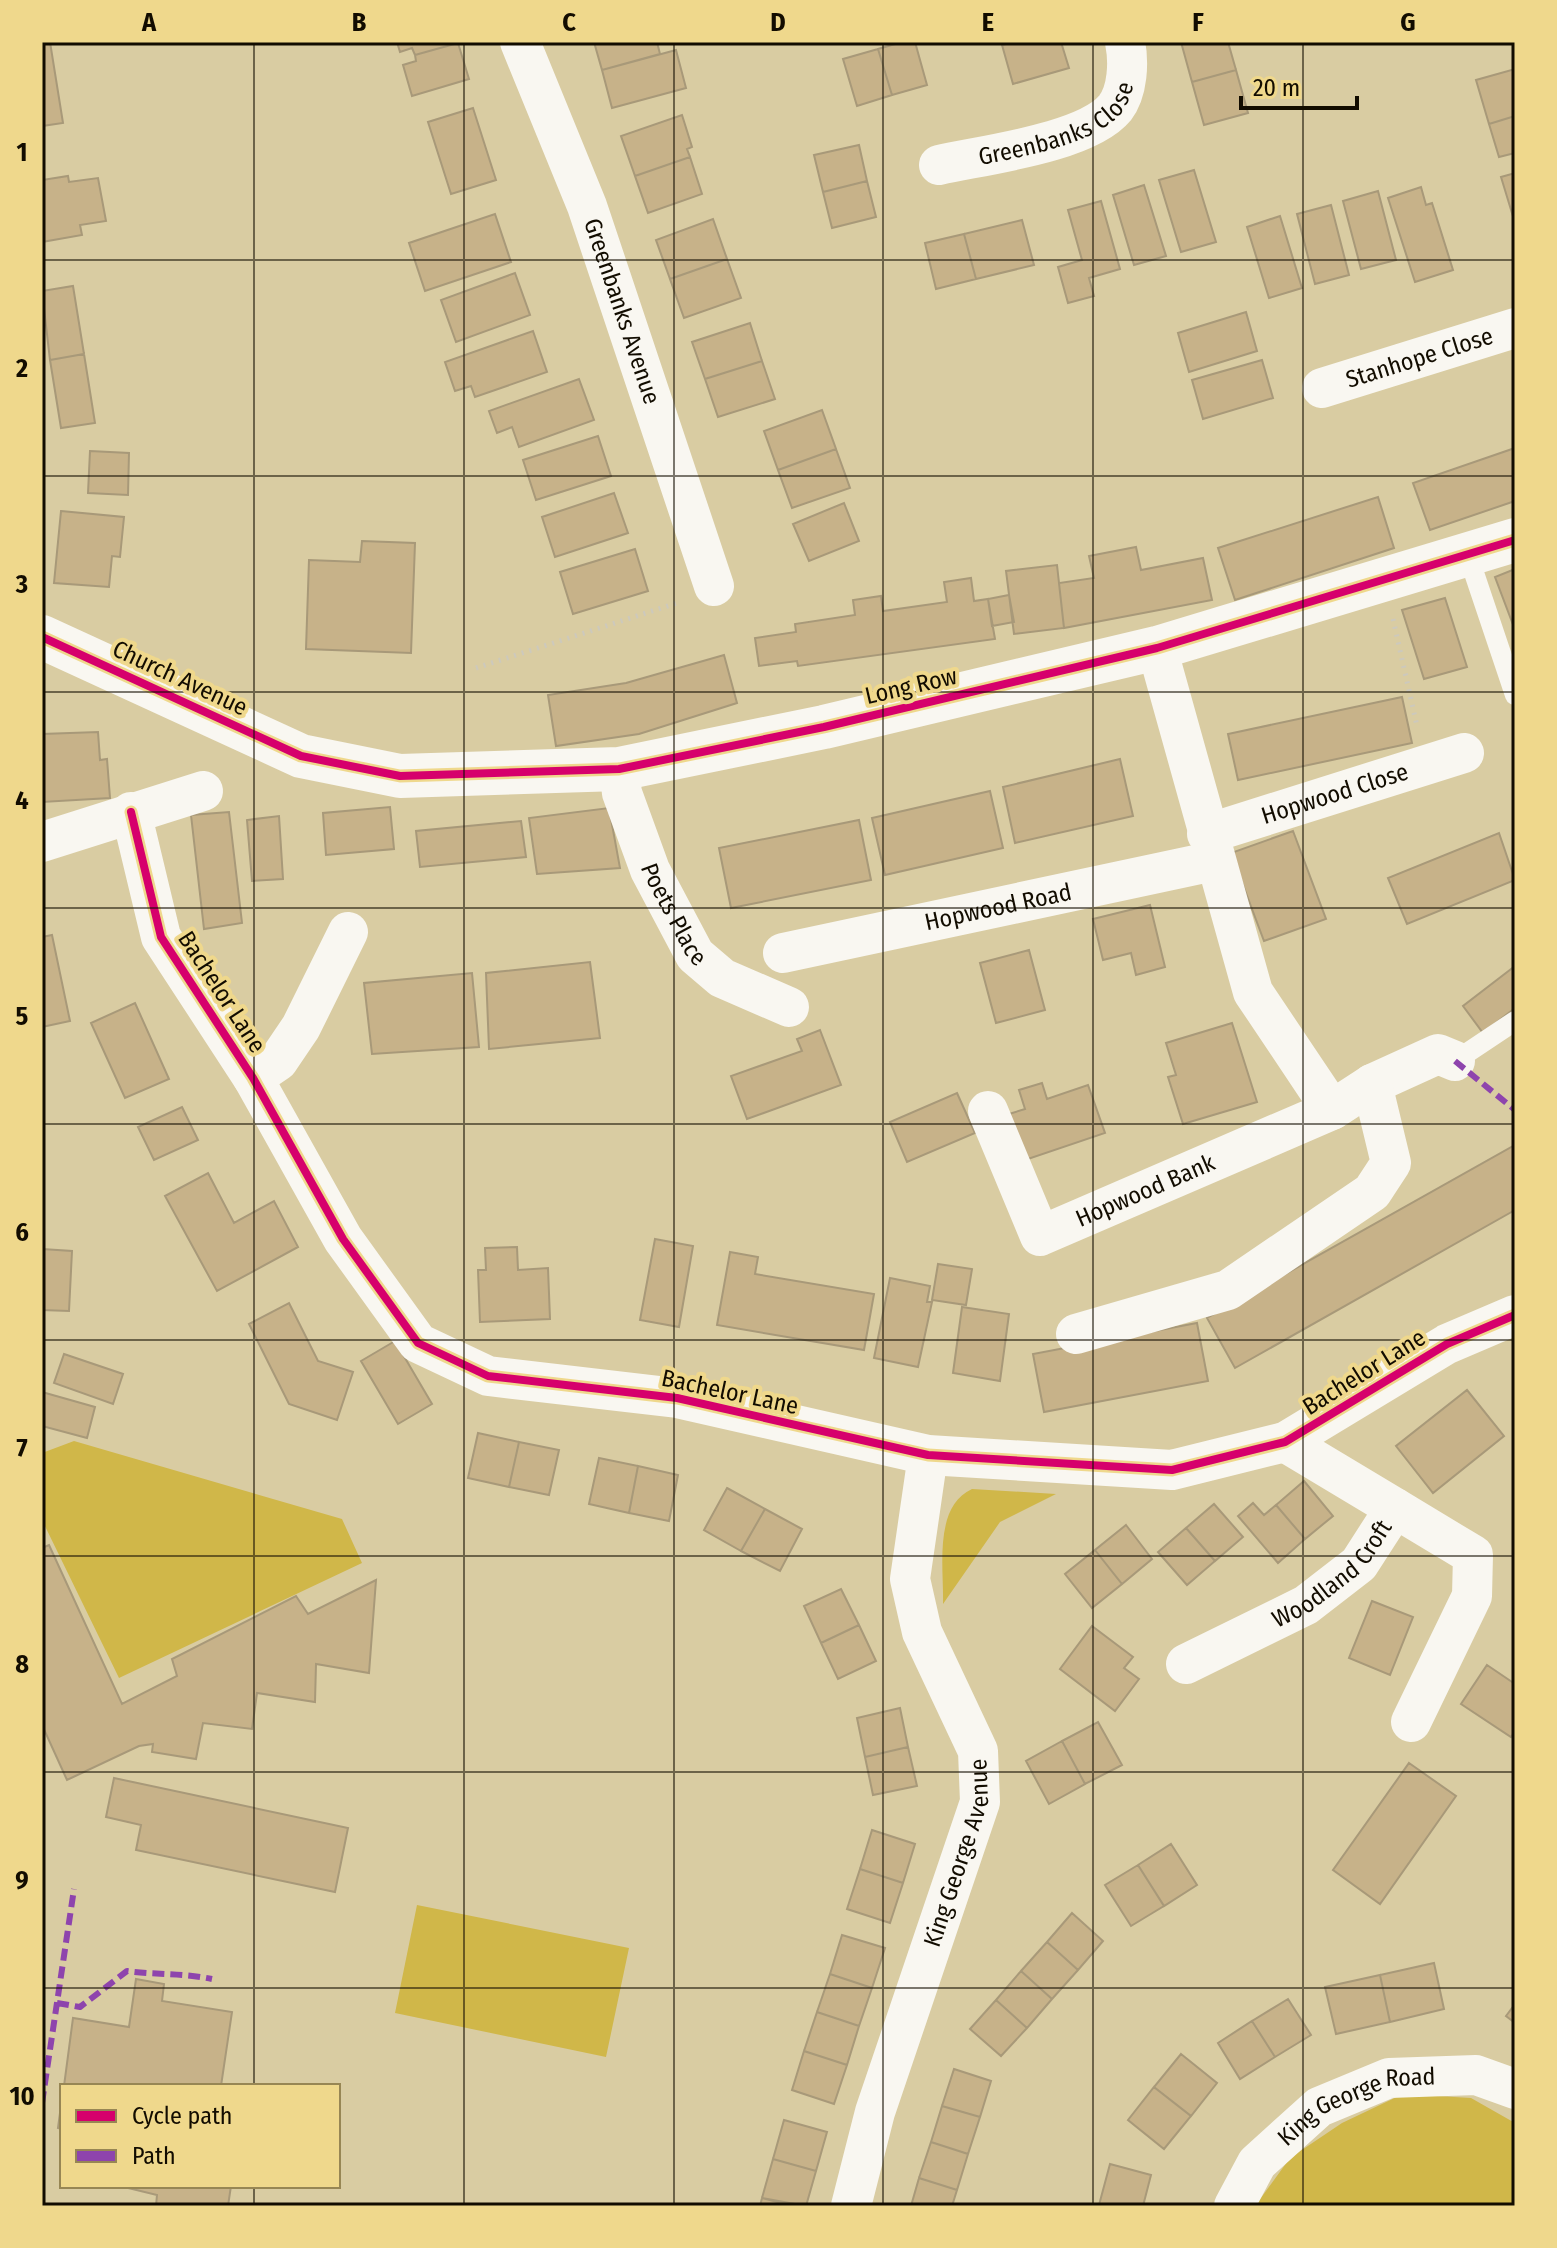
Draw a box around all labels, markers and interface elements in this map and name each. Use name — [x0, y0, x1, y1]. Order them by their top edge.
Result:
text: A — [141, 7, 157, 38]
text: B — [352, 7, 367, 38]
text: C — [562, 7, 576, 38]
text: D — [770, 7, 786, 38]
text: E — [982, 7, 994, 38]
text: F — [1192, 7, 1204, 38]
text: G — [1400, 7, 1416, 38]
scale bar — [1241, 60, 1357, 110]
text: 20 m — [1253, 74, 1300, 102]
street label: Greenbanks Close — [976, 79, 1139, 171]
text: 1 — [17, 137, 28, 168]
street label: Greenbanks Avenue — [578, 215, 666, 408]
street label: Stanhope Close — [1342, 322, 1496, 394]
text: 2 — [15, 353, 28, 384]
text: 3 — [15, 569, 28, 600]
street label: Church Avenue — [108, 635, 252, 721]
street label: Long Row — [862, 662, 960, 710]
street label: Hopwood Close — [1258, 757, 1412, 830]
text: 4 — [15, 785, 29, 816]
street label: Poets Place — [635, 859, 711, 972]
street label: Hopwood Road — [922, 878, 1074, 936]
street label: Bachelor Lane — [172, 926, 272, 1058]
text: 5 — [16, 1001, 29, 1032]
street label: Hopwood Bank — [1072, 1148, 1220, 1233]
text: 6 — [15, 1217, 29, 1248]
street label: Bachelor Lane — [1298, 1323, 1430, 1421]
street label: Bachelor Lane — [659, 1364, 801, 1420]
text: 7 — [16, 1433, 28, 1464]
street label: Woodland Croft — [1268, 1515, 1398, 1633]
text: 8 — [15, 1649, 29, 1680]
street label: King George Avenue — [918, 1758, 994, 1950]
text: 9 — [15, 1865, 29, 1896]
street label: King George Road — [1272, 2062, 1436, 2151]
text: 10 — [9, 2081, 35, 2112]
legend — [60, 2084, 340, 2188]
text: Cycle path — [132, 2102, 232, 2130]
text: Path — [132, 2142, 176, 2170]

